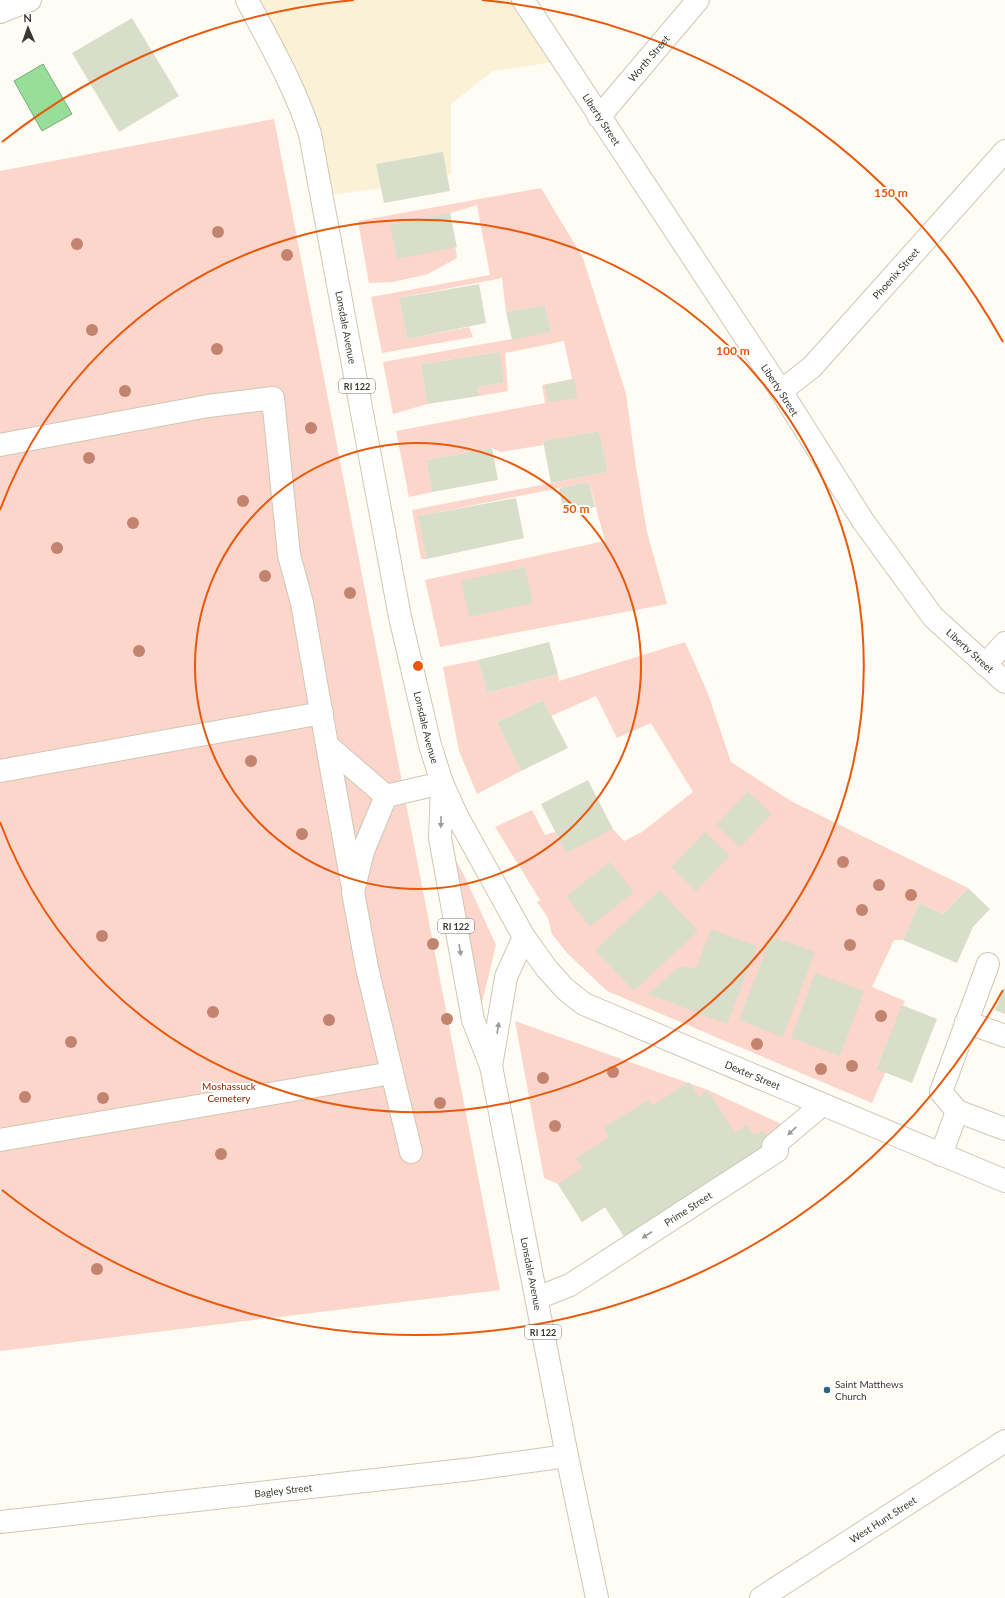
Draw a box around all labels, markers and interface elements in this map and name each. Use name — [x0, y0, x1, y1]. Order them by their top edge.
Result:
north arrow — [8, 8, 48, 48]
text: N — [23, 11, 32, 24]
street label: Worth Street — [626, 32, 672, 84]
street label: Liberty Street — [580, 91, 623, 148]
text: 150 m — [874, 185, 908, 200]
street label: Phoenix Street — [870, 245, 922, 301]
street label: Lonsdale Avenue — [333, 290, 359, 365]
text: 100 m — [716, 343, 750, 358]
street label: Liberty Street — [759, 362, 801, 418]
road number: RI 122 — [339, 379, 375, 393]
text: 50 m — [563, 501, 589, 516]
street label: Liberty Street — [944, 626, 997, 675]
centre of rings — [411, 659, 425, 673]
street label: Lonsdale Avenue — [412, 690, 441, 765]
one-way arrow — [438, 816, 444, 829]
road number: RI 122 — [438, 919, 474, 933]
one-way arrow — [457, 944, 463, 956]
one-way arrow — [495, 1022, 501, 1034]
street label: Dexter Street — [723, 1058, 783, 1092]
park label: Moshassuck Cemetery — [202, 1080, 257, 1104]
one-way arrow — [787, 1126, 798, 1135]
street label: Prime Street — [662, 1189, 714, 1228]
one-way arrow — [641, 1231, 652, 1239]
street label: Lonsdale Avenue — [519, 1236, 544, 1311]
road number: RI 122 — [525, 1325, 561, 1339]
place label: Saint Matthews Church — [835, 1378, 903, 1402]
marker: Saint Matthews Church — [822, 1385, 832, 1395]
street label: Bagley Street — [254, 1481, 313, 1499]
street label: West Hunt Street — [847, 1494, 919, 1545]

